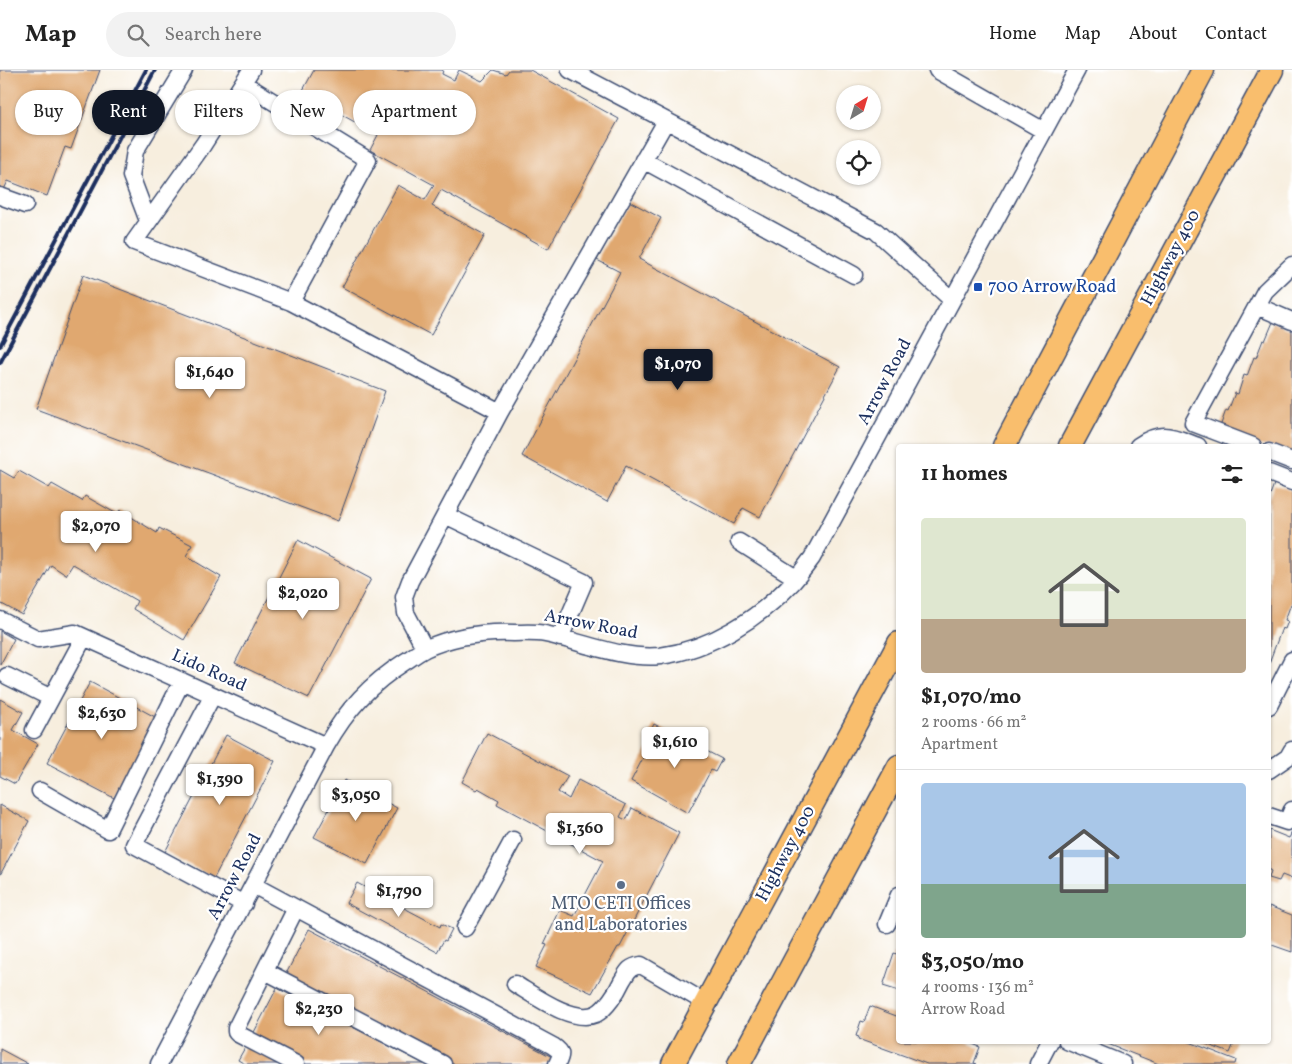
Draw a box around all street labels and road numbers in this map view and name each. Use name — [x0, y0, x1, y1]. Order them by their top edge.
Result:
street label: Highway 400 — [1135, 205, 1207, 311]
street label: Arrow Road — [852, 334, 918, 430]
street label: Arrow Road — [542, 604, 640, 646]
street label: Lido Road — [168, 643, 250, 699]
street label: Highway 400 — [750, 801, 822, 907]
street label: Arrow Road — [202, 829, 268, 925]

